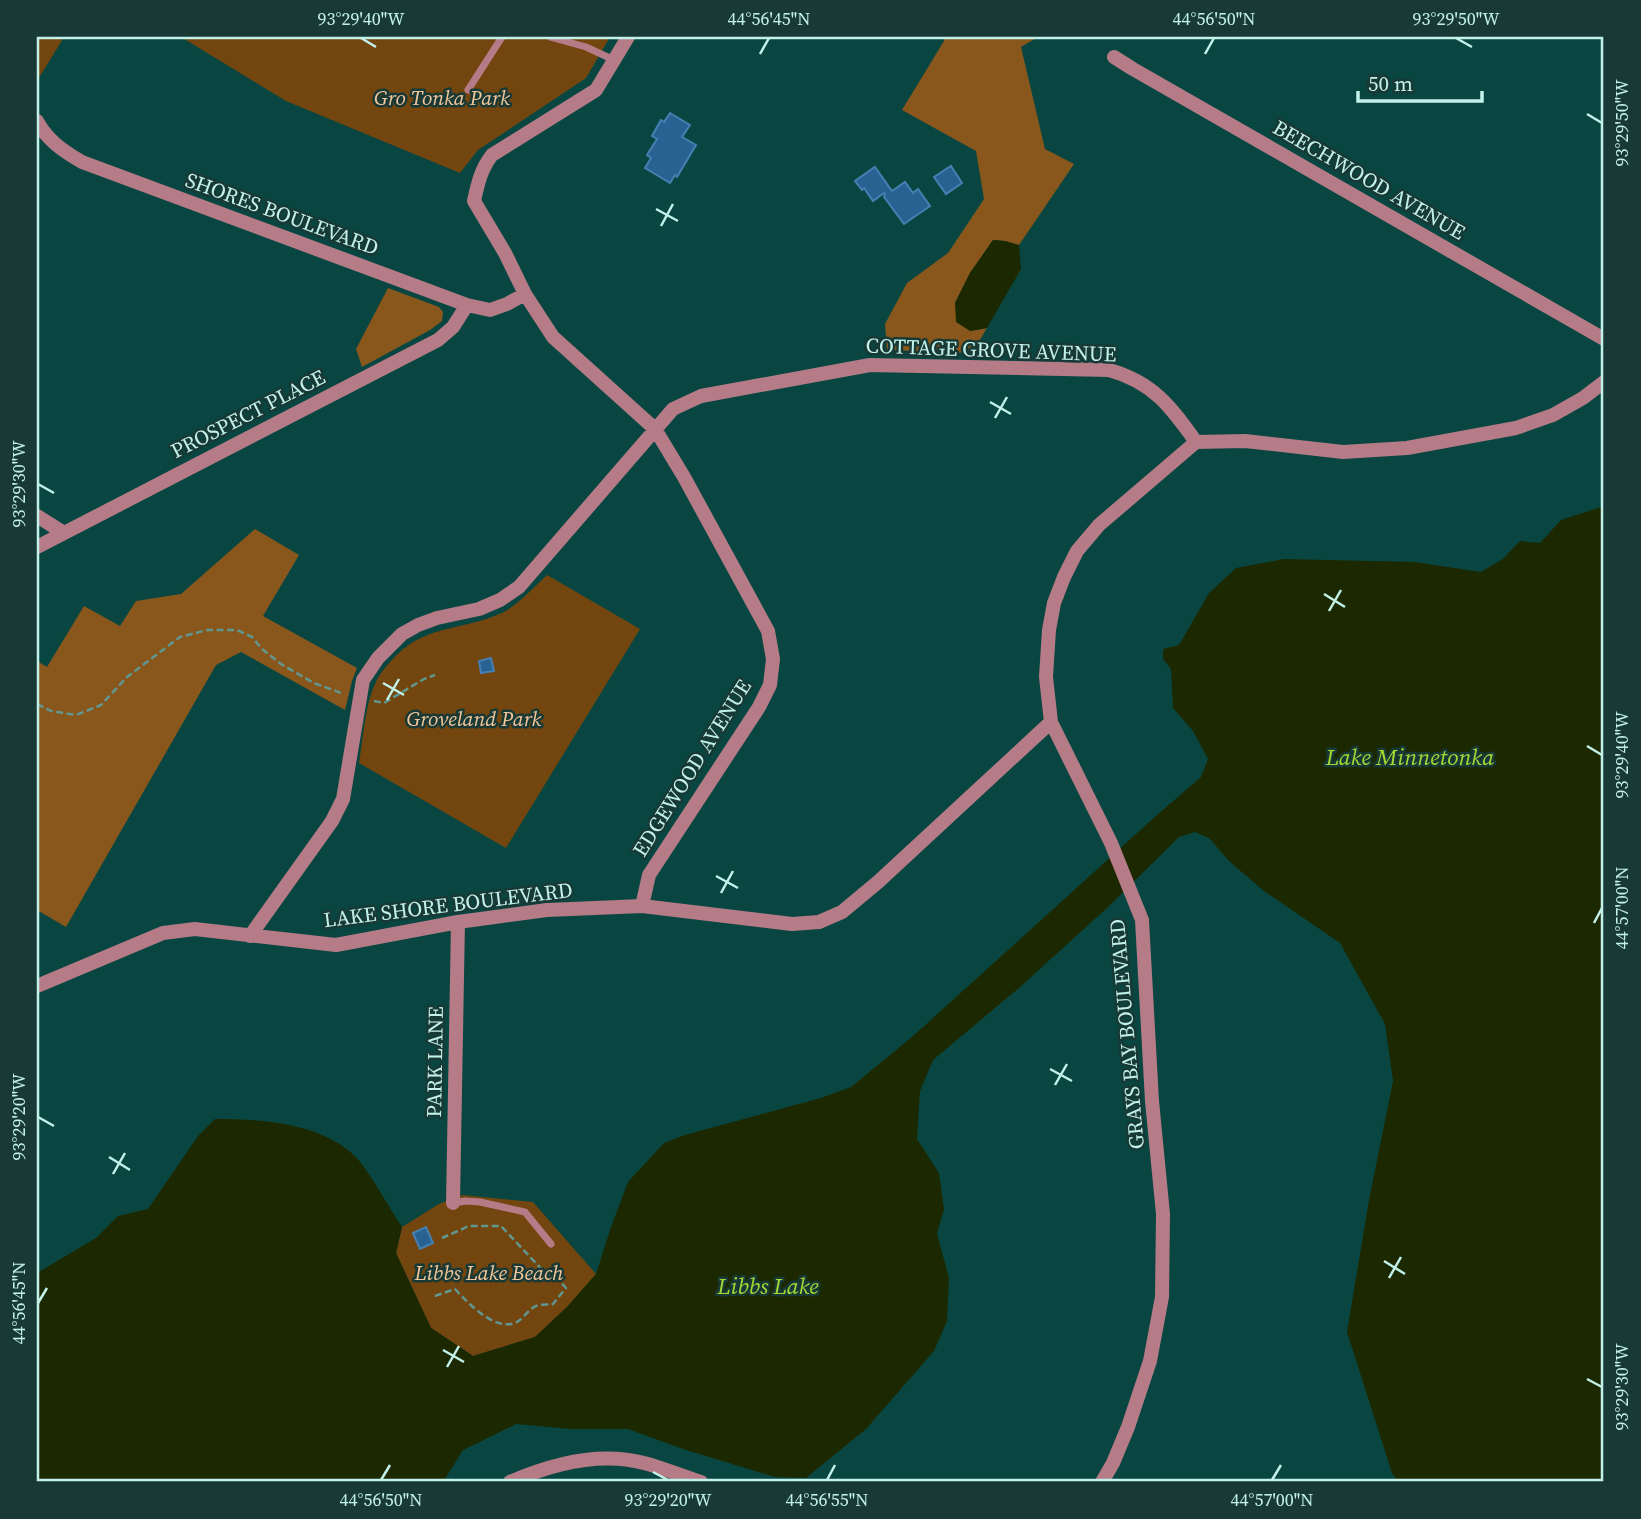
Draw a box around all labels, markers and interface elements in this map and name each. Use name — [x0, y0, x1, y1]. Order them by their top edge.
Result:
text: 93°29'40"W — [318, 6, 405, 31]
text: 44°56'45"N — [728, 6, 810, 31]
text: 44°56'50"N — [1173, 6, 1255, 31]
text: 93°29'50"W — [1413, 6, 1500, 31]
scale bar — [1358, 60, 1482, 104]
text: 50 m — [1368, 69, 1413, 98]
text: 93°29'50"W — [1609, 79, 1634, 166]
park label: Gro Tonka Park — [374, 83, 510, 112]
street label: BEECHWOOD AVENUE — [1268, 113, 1471, 246]
street label: SHORES BOULEVARD — [182, 165, 383, 262]
street label: COTTAGE GROVE AVENUE — [865, 331, 1117, 368]
street label: PROSPECT PLACE — [166, 362, 330, 465]
text: 93°29'30"W — [6, 440, 31, 527]
street label: EDGEWOOD AVENUE — [625, 674, 758, 862]
park label: Groveland Park — [406, 704, 542, 733]
text: 93°29'40"W — [1609, 711, 1634, 798]
water label: Lake Minnetonka — [1325, 741, 1494, 773]
text: 44°57'00"N — [1609, 867, 1634, 949]
street label: LAKE SHORE BOULEVARD — [322, 875, 574, 934]
street label: GRAYS BAY BOULEVARD — [1102, 918, 1151, 1150]
street label: PARK LANE — [419, 1006, 450, 1118]
text: 93°29'20"W — [6, 1073, 31, 1160]
park label: Libbs Lake Beach — [413, 1258, 564, 1287]
text: 44°56'45"N — [6, 1262, 31, 1344]
water label: Libbs Lake — [716, 1270, 819, 1302]
text: 93°29'30"W — [1609, 1343, 1634, 1430]
text: 44°56'50"N — [340, 1487, 422, 1512]
text: 93°29'20"W — [625, 1487, 712, 1512]
text: 44°56'55"N — [786, 1487, 868, 1512]
text: 44°57'00"N — [1231, 1487, 1313, 1512]

